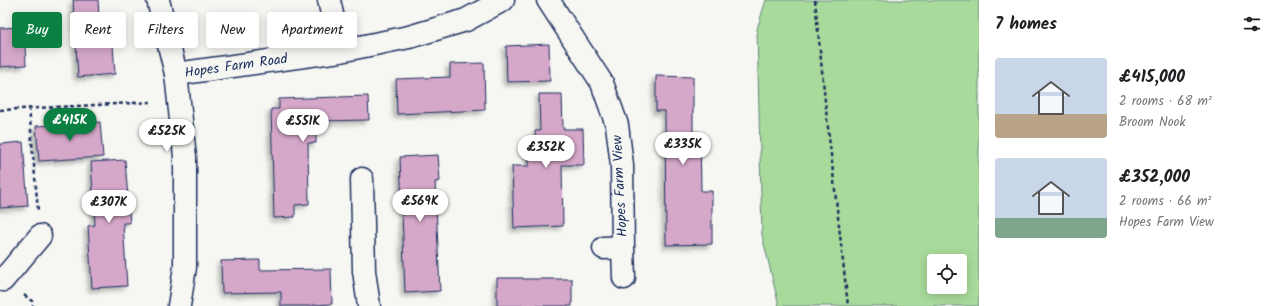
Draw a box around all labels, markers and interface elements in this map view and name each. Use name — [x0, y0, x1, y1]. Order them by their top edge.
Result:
text: 7 homes — [995, 11, 1057, 38]
chip: Buy — [12, 12, 62, 48]
chip: Rent — [70, 12, 126, 48]
chip: Filters — [134, 12, 198, 48]
chip: New — [206, 12, 259, 48]
chip: Apartment — [267, 12, 357, 48]
icon: filters — [1241, 13, 1263, 35]
street label: Hopes Farm Road — [183, 48, 290, 84]
text: £415,000 — [1119, 64, 1185, 91]
icon: home — [1027, 74, 1075, 122]
text: 2 rooms · 68 m² — [1119, 91, 1212, 112]
pin: £415K — [42, 108, 98, 142]
pin: £551K — [275, 109, 331, 143]
text: £415K — [53, 110, 87, 131]
text: £551K — [286, 111, 320, 132]
text: Broom Nook — [1119, 112, 1186, 133]
pin: £525K — [139, 119, 195, 153]
text: £525K — [148, 121, 186, 142]
pin: £335K — [655, 132, 711, 166]
street label: Hopes Farm View — [606, 134, 634, 238]
text: £335K — [664, 134, 702, 155]
pin: £352K — [518, 135, 574, 169]
text: £352K — [527, 137, 565, 158]
text: £352,000 — [1119, 164, 1190, 191]
icon: home — [1027, 174, 1075, 222]
pin: £569K — [392, 189, 448, 223]
pin: £307K — [81, 190, 137, 224]
text: £569K — [401, 191, 439, 212]
text: 2 rooms · 66 m² — [1119, 191, 1211, 212]
text: £307K — [90, 192, 128, 213]
text: Hopes Farm View — [1119, 212, 1214, 233]
map controls — [927, 254, 967, 294]
button: locate — [927, 254, 967, 294]

